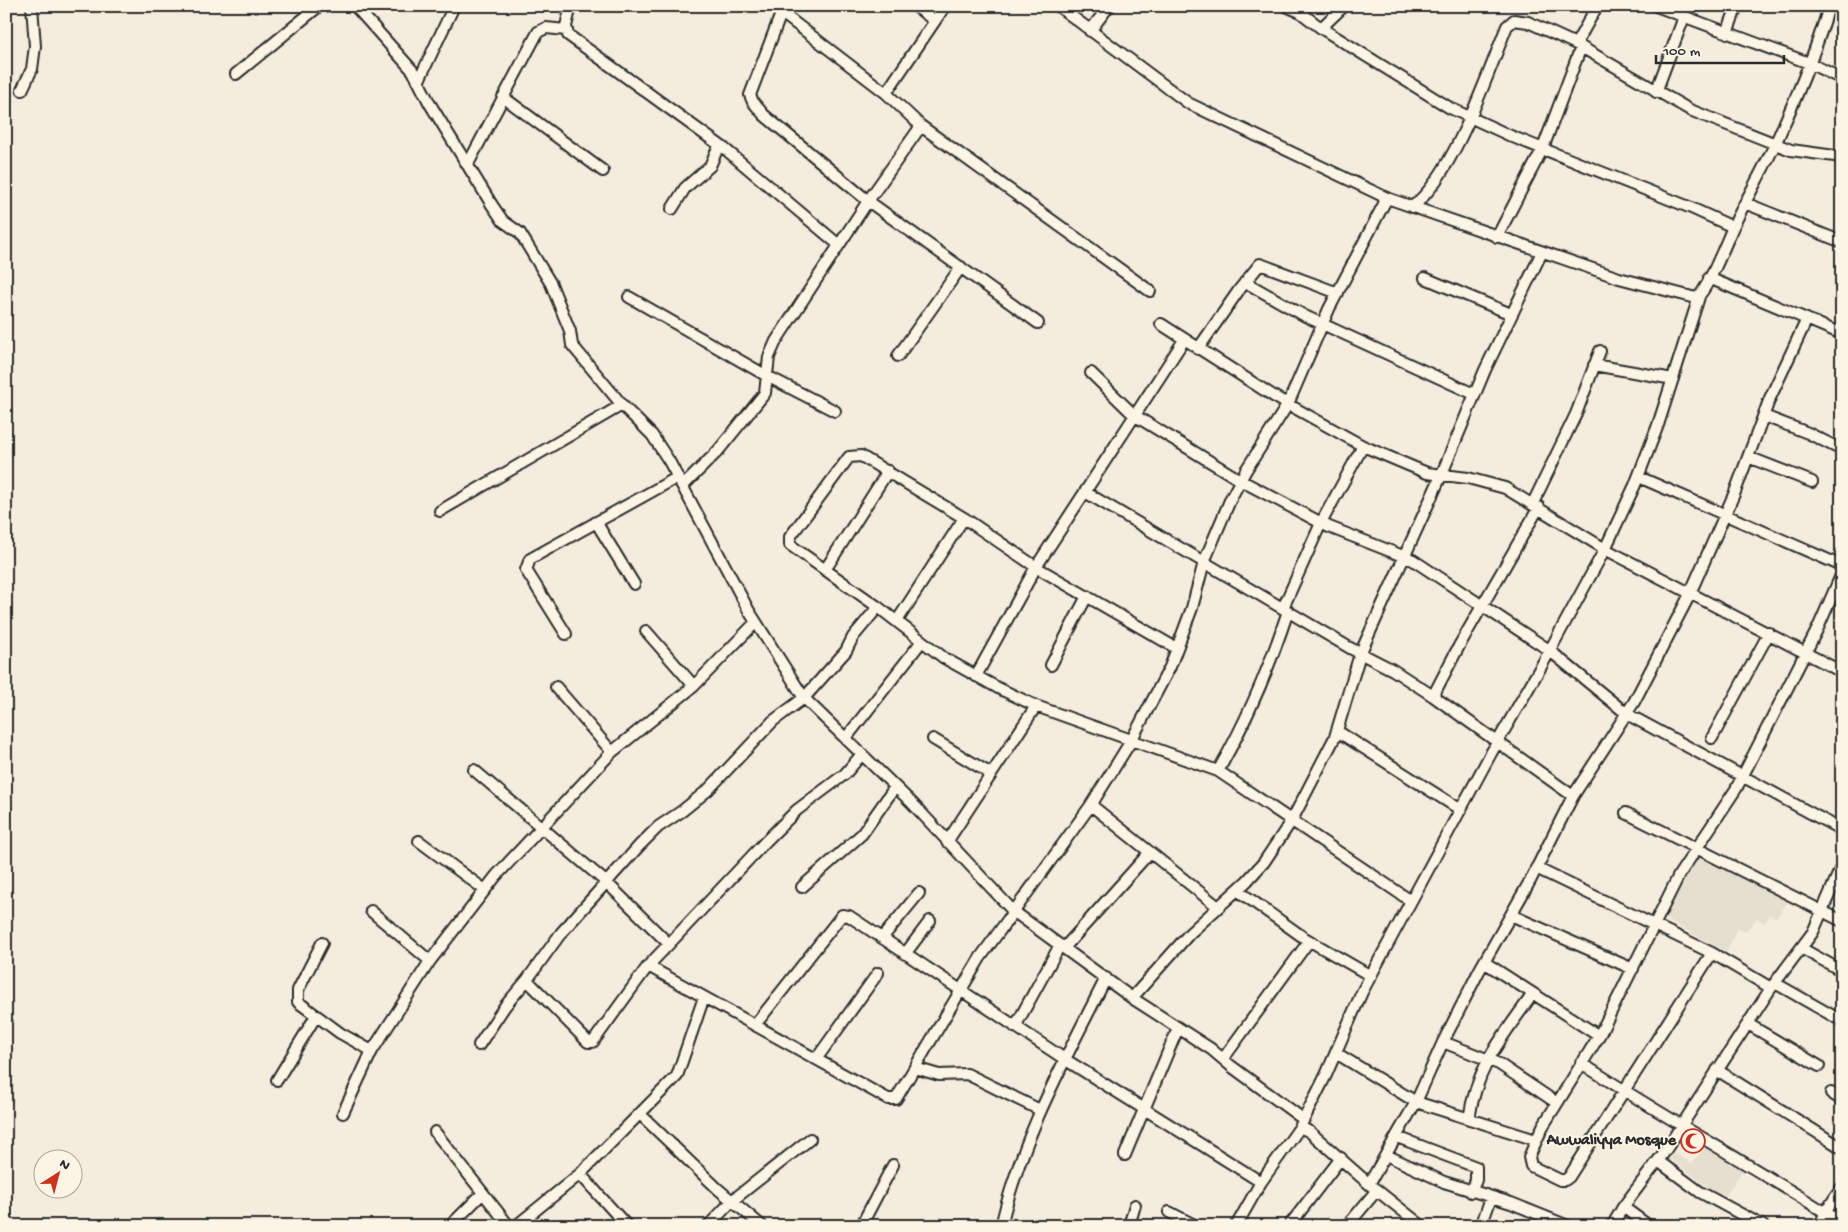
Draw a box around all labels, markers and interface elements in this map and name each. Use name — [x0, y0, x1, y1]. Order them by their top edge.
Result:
scale bar — [1656, 32, 1783, 64]
text: 100 m — [1662, 43, 1701, 61]
mosque icon: Awwaliyya Mosque — [1680, 1128, 1706, 1154]
place label: Awwaliyya Mosque — [1546, 1132, 1677, 1151]
north arrow — [32, 1150, 82, 1200]
text: N — [55, 1156, 73, 1175]

